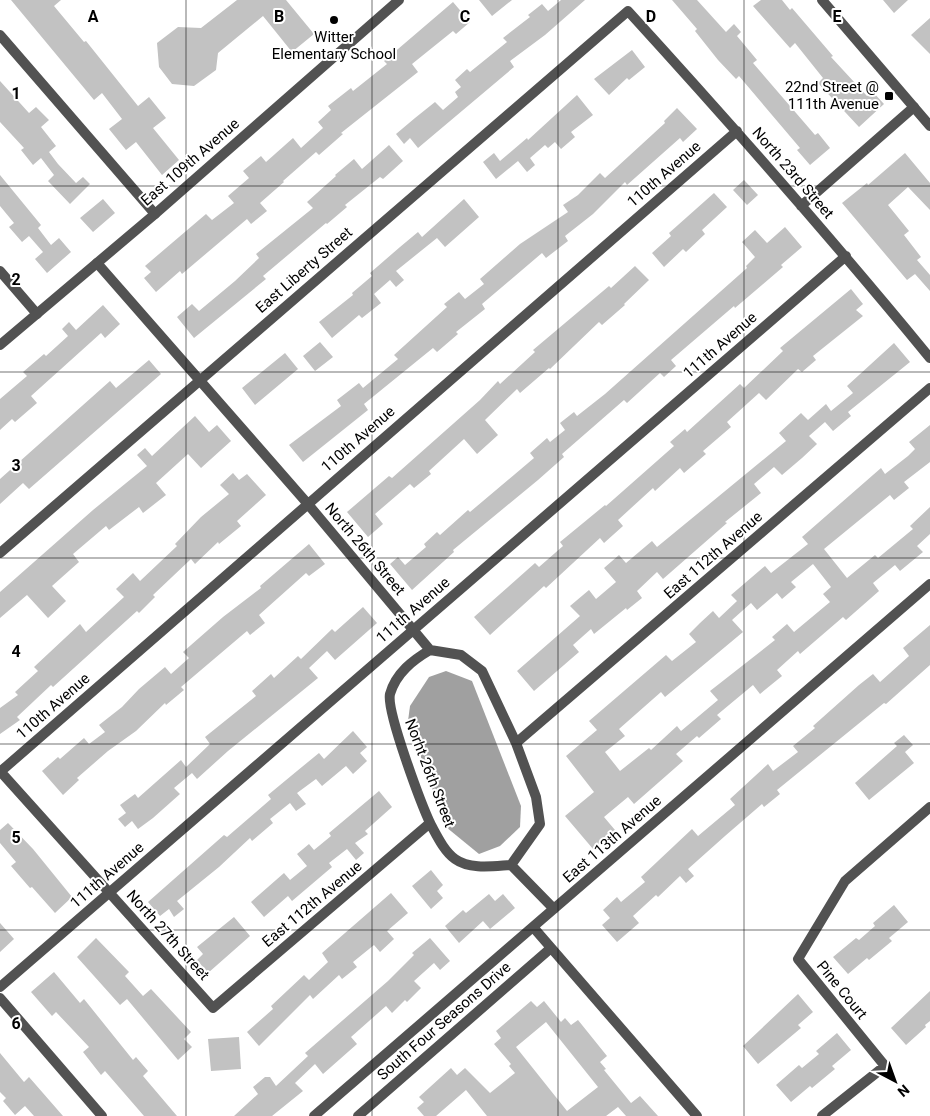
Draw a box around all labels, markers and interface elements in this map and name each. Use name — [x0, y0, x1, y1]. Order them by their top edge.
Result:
text: A — [88, 7, 99, 26]
text: B — [274, 7, 284, 26]
text: C — [460, 7, 470, 26]
text: D — [646, 7, 656, 26]
text: E — [833, 7, 842, 26]
marker: Witter Elementary School — [328, 14, 340, 26]
place label: Witter Elementary School — [272, 28, 396, 63]
place label: 22nd Street @ 111th Avenue — [785, 78, 879, 113]
text: 1 — [11, 84, 21, 103]
marker: 22nd Street @ 111th Avenue — [883, 90, 895, 102]
street label: East 109th Avenue — [137, 114, 243, 210]
street label: North 23rd Street — [748, 124, 838, 222]
street label: 110th Avenue — [624, 137, 704, 211]
street label: East Liberty Street — [252, 223, 356, 317]
text: 2 — [11, 270, 21, 289]
street label: 111th Avenue — [680, 308, 760, 382]
street label: 110th Avenue — [318, 402, 398, 476]
text: 3 — [11, 456, 21, 475]
street label: North 26th Street — [321, 499, 409, 599]
street label: East 112th Avenue — [660, 507, 766, 603]
street label: 111th Avenue — [373, 573, 453, 647]
text: 4 — [11, 642, 21, 661]
street label: 110th Avenue — [13, 669, 93, 743]
street label: Norht 26th Street — [401, 716, 459, 830]
street label: East 113th Avenue — [559, 791, 665, 887]
text: 5 — [11, 828, 21, 847]
street label: 111th Avenue — [67, 838, 147, 912]
street label: East 112th Avenue — [259, 857, 365, 951]
street label: North 27th Street — [123, 886, 213, 984]
street label: Pine Court — [813, 957, 871, 1023]
street label: South Four Seasons Drive — [374, 958, 515, 1084]
text: 6 — [11, 1014, 21, 1033]
north arrow — [870, 1056, 920, 1106]
text: N — [895, 1082, 913, 1100]

